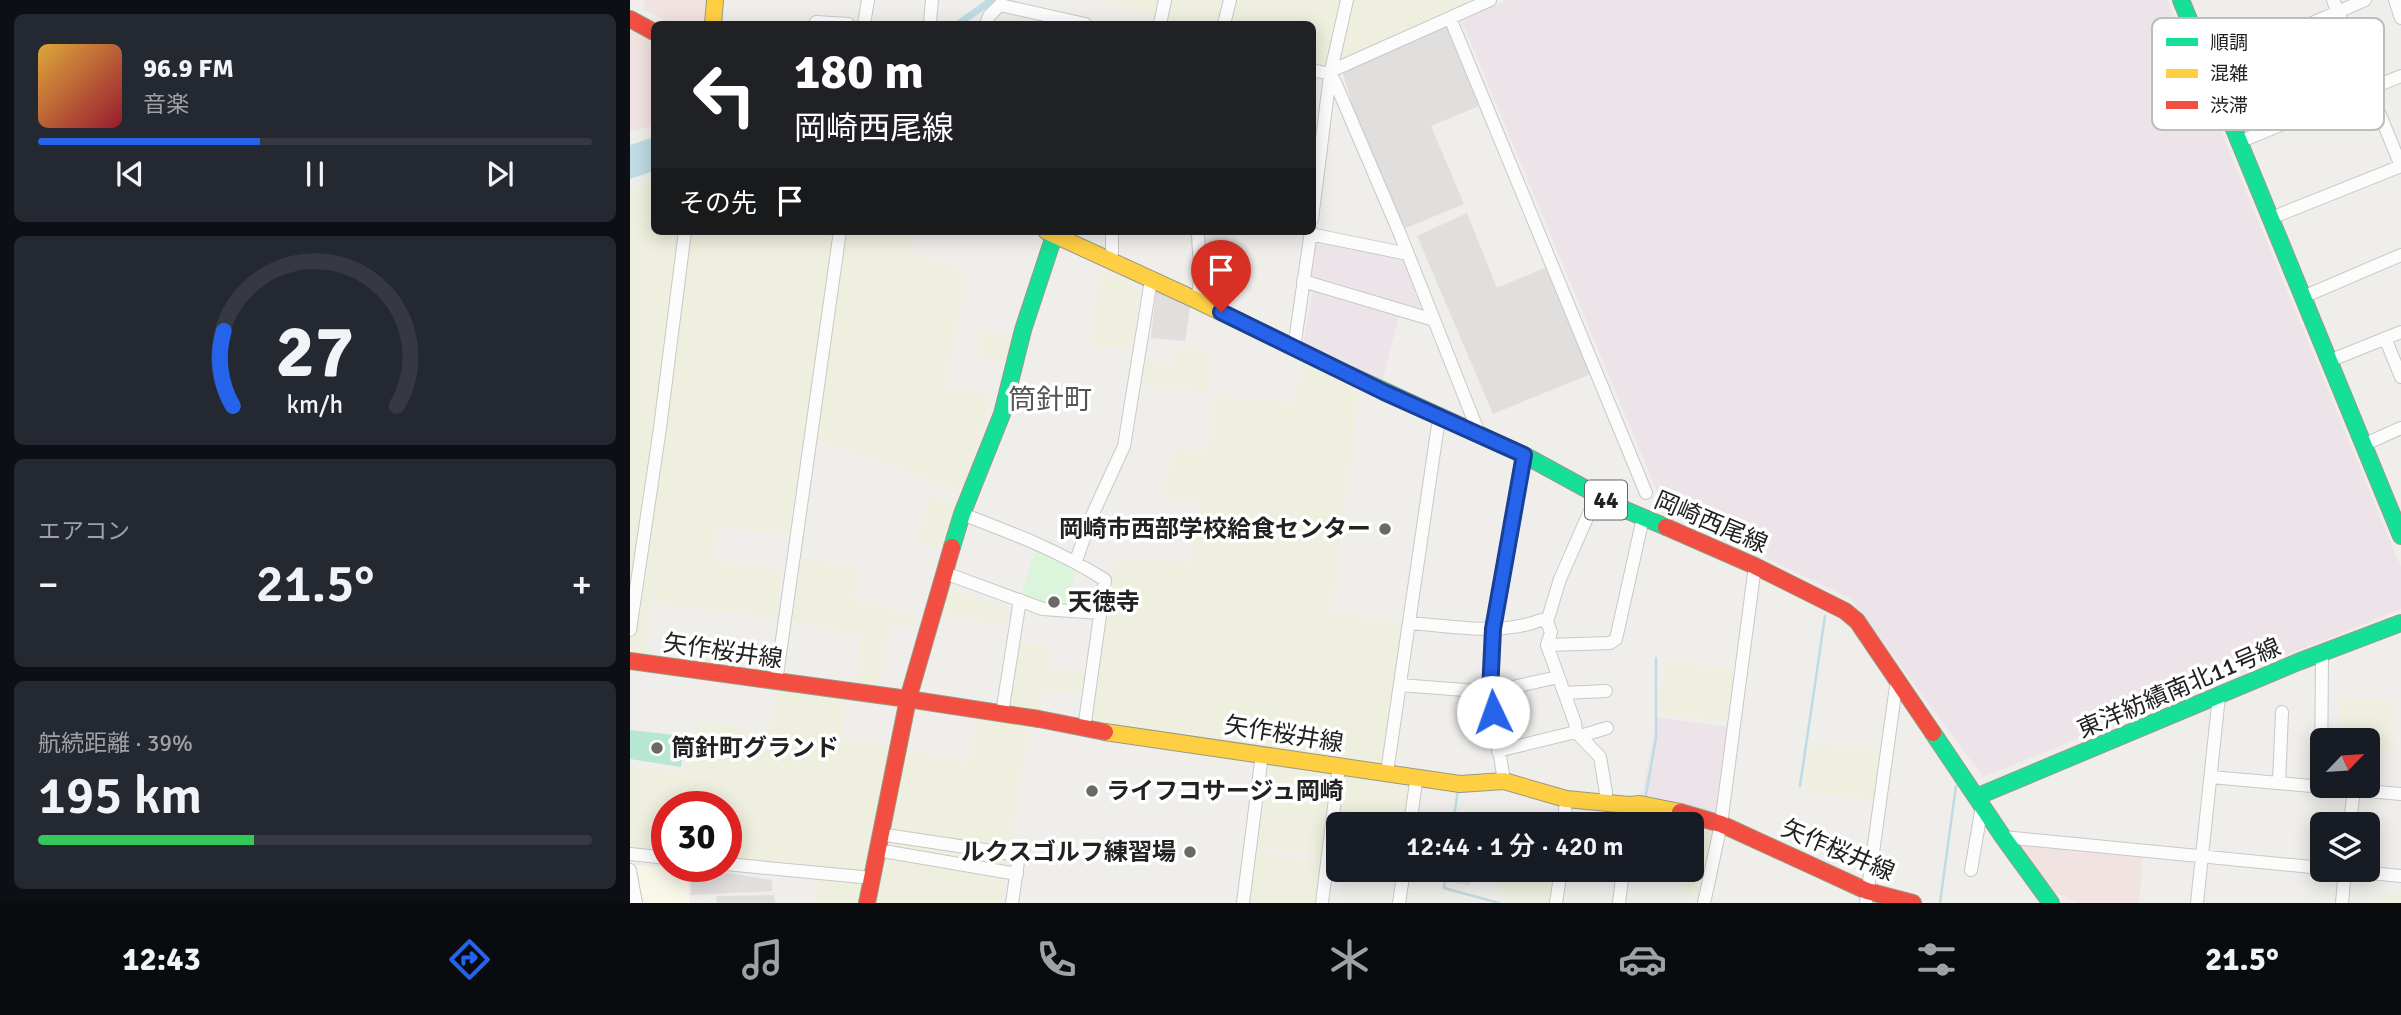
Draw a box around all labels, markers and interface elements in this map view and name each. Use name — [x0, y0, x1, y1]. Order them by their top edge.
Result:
legend — [2152, 18, 2384, 130]
text: 順調 — [2210, 31, 2248, 55]
text: 180 m — [794, 42, 924, 102]
icon: left — [679, 49, 770, 140]
text: 96.9 FM — [143, 53, 234, 85]
text: 混雑 — [2210, 62, 2248, 86]
text: 音楽 — [143, 90, 189, 119]
text: 渋滞 — [2210, 94, 2248, 118]
text: 岡崎西尾線 — [794, 109, 954, 148]
icon: previous — [111, 155, 149, 193]
icon: pause — [296, 155, 334, 193]
icon: next — [481, 155, 519, 193]
icon: arrive — [771, 182, 809, 220]
text: その先 — [679, 188, 757, 220]
pin — [1191, 240, 1251, 312]
icon: arrive — [1202, 251, 1240, 289]
text: 27 — [276, 309, 354, 398]
district label: 筒針町 — [1008, 383, 1092, 417]
text: km/h — [287, 389, 343, 420]
road number: 44 — [1585, 480, 1627, 520]
street label: 岡崎西尾線 — [1650, 485, 1772, 559]
place label: 岡崎市西部学校給食センター — [1059, 514, 1371, 544]
text: エアコン — [38, 517, 130, 546]
marker: 岡崎市西部学校給食センター — [1377, 521, 1393, 537]
text: 21.5° — [256, 552, 374, 616]
text: − — [38, 561, 59, 608]
text: + — [571, 561, 592, 608]
place label: 天徳寺 — [1068, 587, 1140, 617]
marker: 天徳寺 — [1046, 594, 1062, 610]
street label: 矢作桜井線 — [661, 628, 785, 674]
street label: 東洋紡績南北11号線 — [2073, 632, 2285, 744]
position arrow — [1456, 675, 1530, 749]
street label: 矢作桜井線 — [1222, 710, 1346, 758]
north arrow — [2310, 728, 2380, 798]
map controls — [2310, 728, 2380, 882]
text: 航続距離 · 39% — [38, 729, 193, 758]
place label: 筒針町グランド — [671, 733, 839, 763]
marker: 筒針町グランド — [649, 740, 665, 756]
text: 195 km — [38, 764, 202, 828]
place label: ライフコサージュ岡崎 — [1106, 776, 1344, 806]
marker: ライフコサージュ岡崎 — [1084, 783, 1100, 799]
speed limit sign: 30 — [651, 791, 742, 882]
button: layers — [2310, 812, 2380, 882]
street label: 矢作桜井線 — [1777, 813, 1899, 887]
text: 12:44 · 1 分 · 420 m — [1406, 831, 1624, 863]
place label: ルクスゴルフ練習場 — [961, 837, 1176, 867]
marker: ルクスゴルフ練習場 — [1182, 844, 1198, 860]
icon: directions — [445, 935, 494, 984]
icon: music — [738, 935, 787, 984]
icon: phone — [1032, 935, 1081, 984]
icon: climate — [1325, 935, 1374, 984]
icon: car — [1618, 935, 1667, 984]
icon: filters — [1912, 935, 1961, 984]
text: 12:43 — [122, 940, 201, 979]
text: 21.5° — [2205, 940, 2279, 979]

